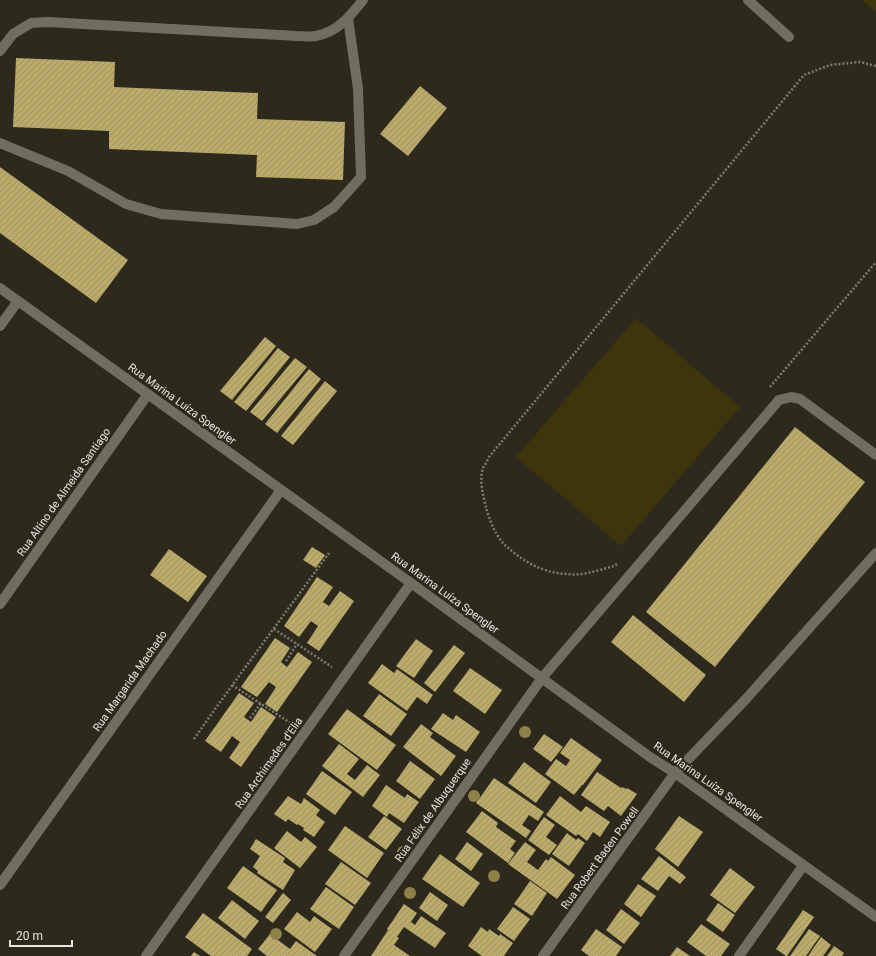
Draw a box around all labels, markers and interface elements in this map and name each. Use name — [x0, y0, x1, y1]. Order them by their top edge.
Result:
street label: Rua Marina Luíza Spengler — [126, 361, 239, 448]
street label: Rua Altino de Almeida Santiago — [15, 425, 113, 559]
street label: Rua Marina Luíza Spengler — [389, 550, 502, 637]
street label: Rua Margarida Machado — [90, 628, 170, 734]
street label: Rua Archimedes d'Elia — [233, 715, 305, 811]
street label: Rua Marina Luíza Spengler — [651, 739, 765, 825]
street label: Rua Félix de Albuquerque — [392, 755, 474, 864]
street label: Rua Robert Baden Powell — [559, 804, 641, 912]
scale bar — [10, 922, 72, 948]
text: 20 m — [16, 929, 43, 943]

